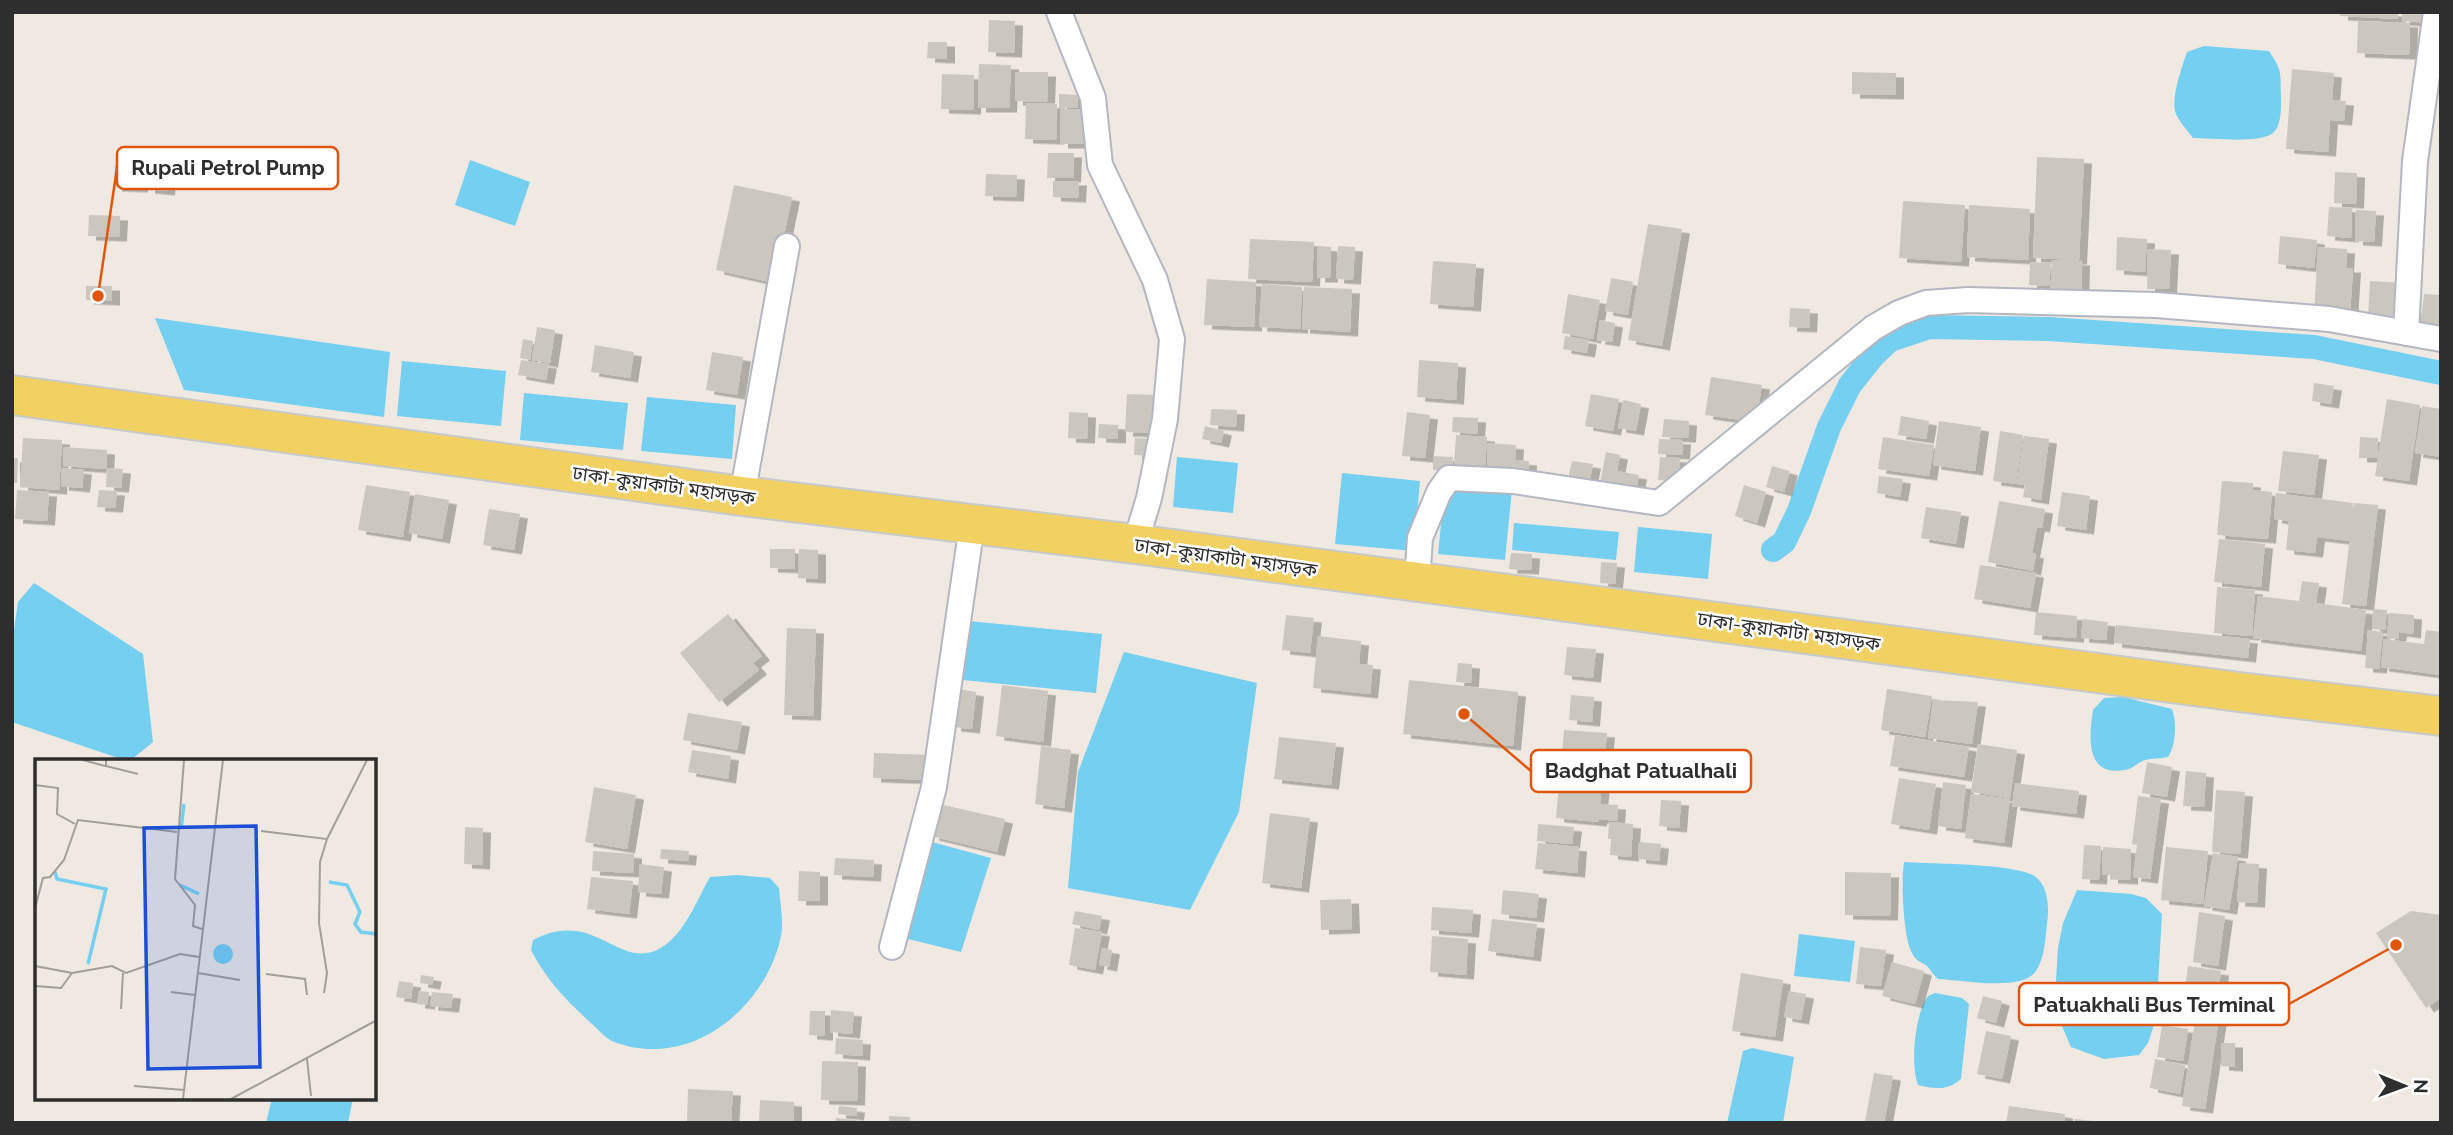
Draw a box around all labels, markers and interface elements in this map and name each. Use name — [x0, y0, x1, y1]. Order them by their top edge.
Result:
callout: Rupali Petrol Pump — [117, 147, 338, 189]
text: Rupali Petrol Pump — [131, 155, 325, 180]
street label: ঢাকা-কুয়াকাটা মহাসড়ক — [570, 461, 757, 510]
street label: ঢাকা-কুয়াকাটা মহাসড়ক — [1132, 533, 1319, 582]
street label: ঢাকা-কুয়াকাটা মহাসড়ক — [1695, 607, 1882, 656]
callout: Badghat Patualhali — [1531, 750, 1751, 792]
text: Badghat Patualhali — [1545, 758, 1737, 783]
inset map — [35, 759, 376, 1100]
callout: Patuakhali Bus Terminal — [2019, 983, 2289, 1025]
text: Patuakhali Bus Terminal — [2033, 992, 2275, 1017]
north arrow — [2369, 1051, 2439, 1121]
text: N — [2410, 1079, 2432, 1094]

